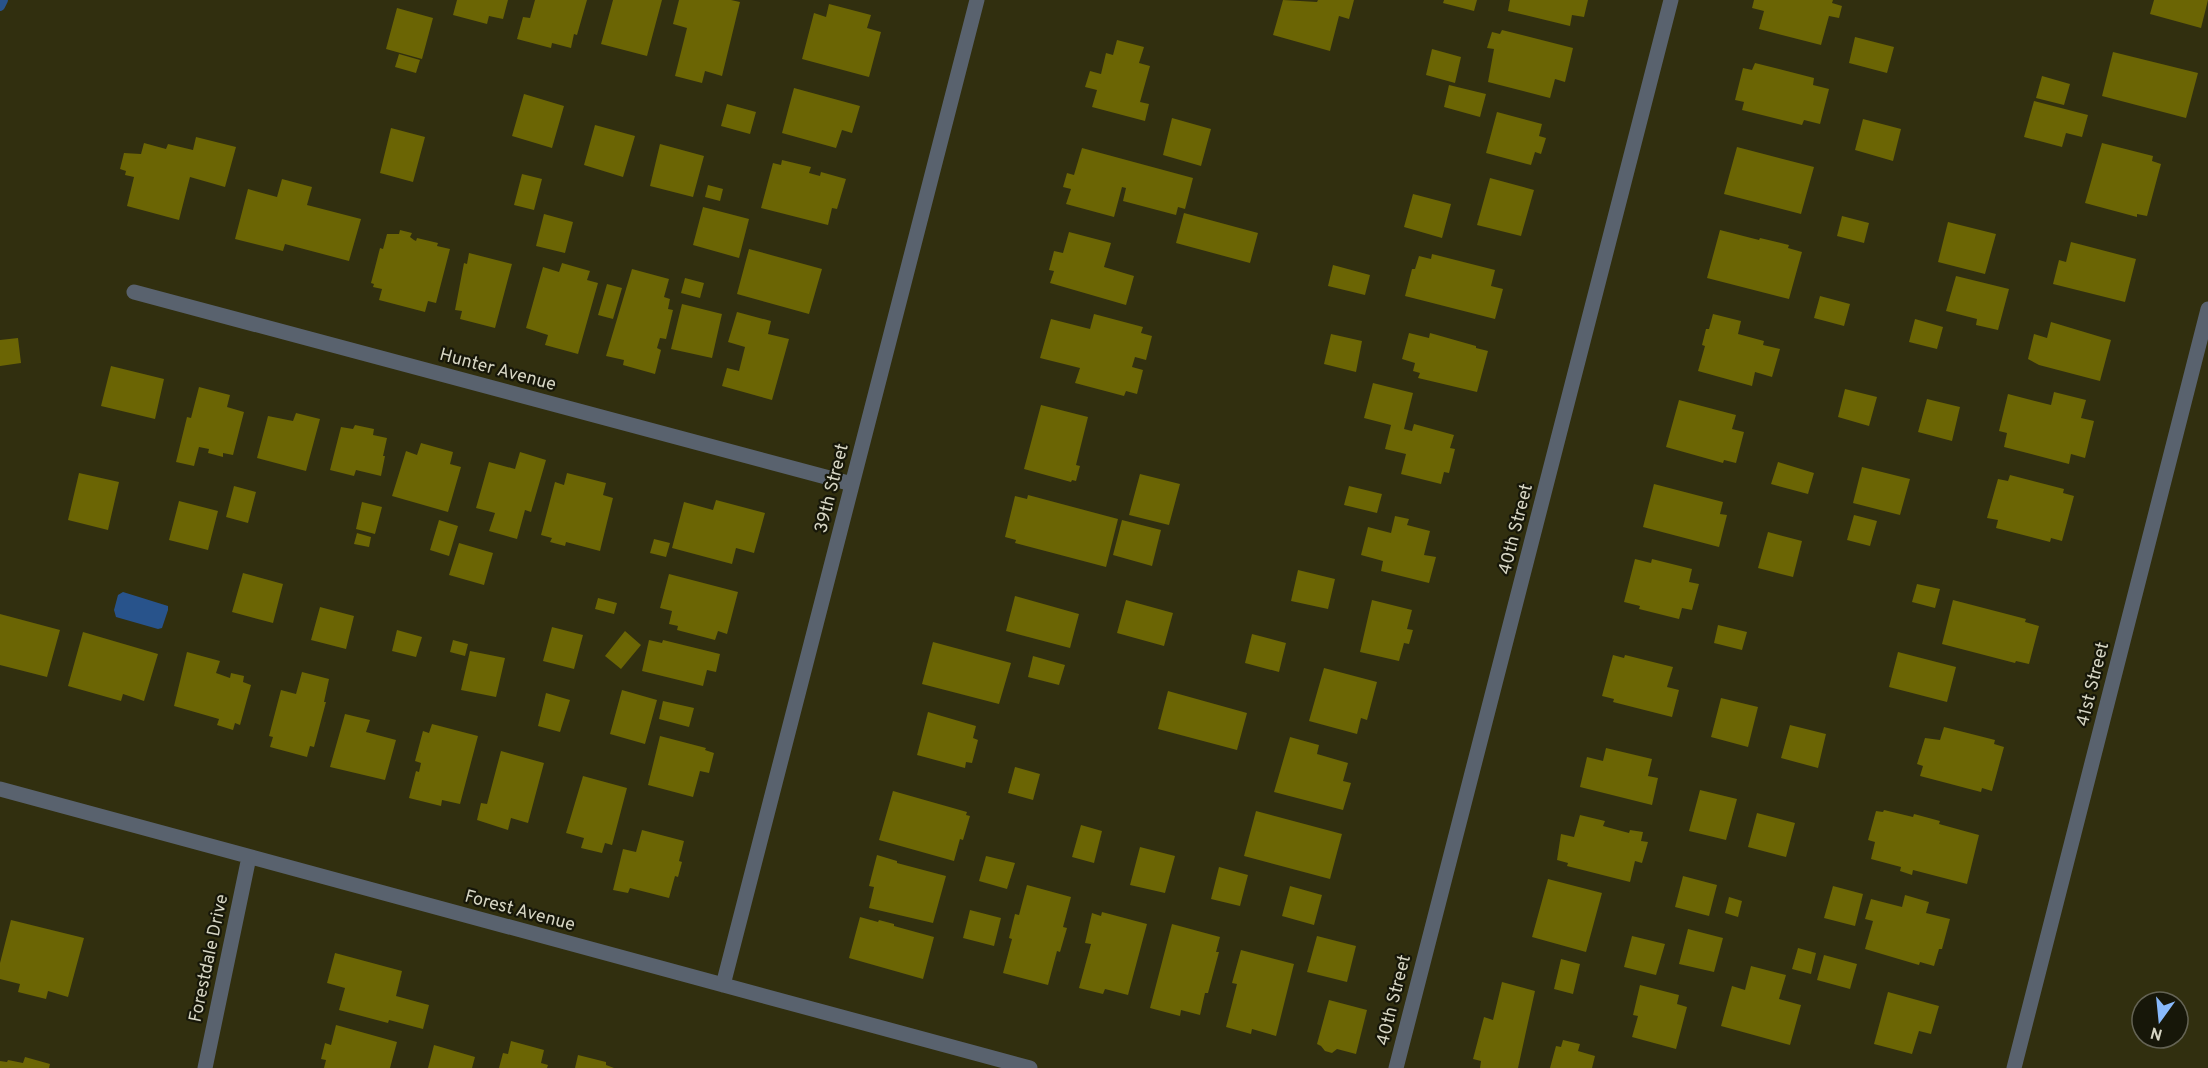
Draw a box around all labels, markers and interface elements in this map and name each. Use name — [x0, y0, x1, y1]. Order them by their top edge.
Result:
street label: Hunter Avenue — [437, 344, 558, 397]
street label: 39th Street — [810, 441, 855, 536]
street label: 40th Street — [1494, 481, 1539, 577]
street label: 41st Street — [2072, 640, 2115, 729]
street label: Forest Avenue — [462, 886, 577, 937]
street label: Forestdale Drive — [185, 892, 234, 1024]
street label: 40th Street — [1372, 952, 1417, 1048]
north arrow — [2130, 990, 2190, 1050]
text: N — [2148, 1021, 2165, 1044]

